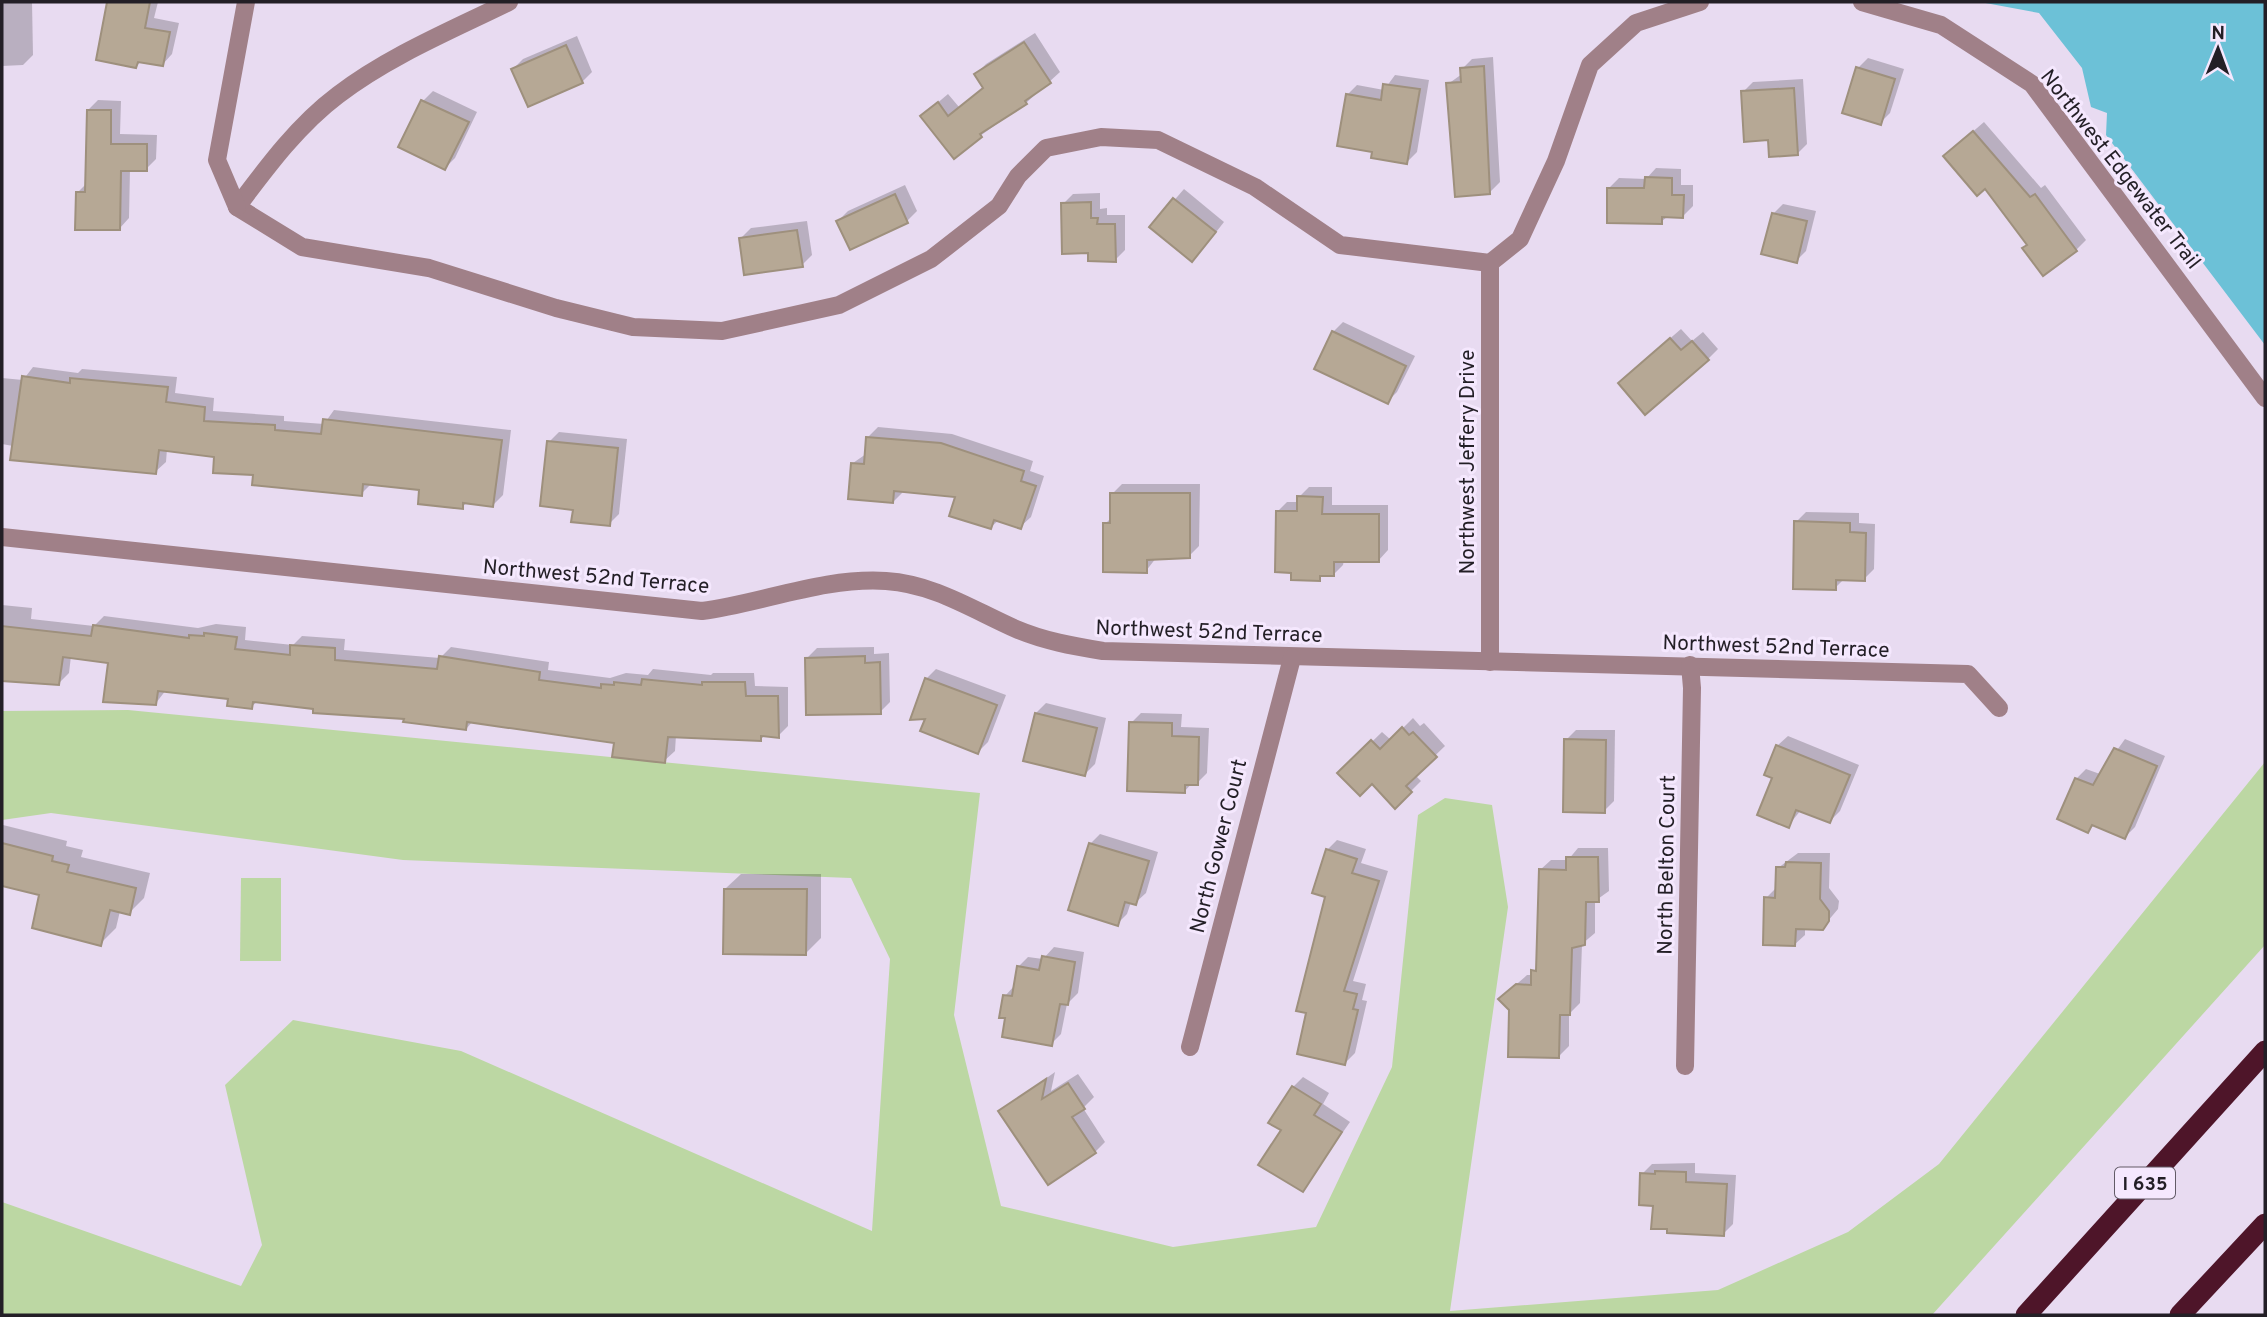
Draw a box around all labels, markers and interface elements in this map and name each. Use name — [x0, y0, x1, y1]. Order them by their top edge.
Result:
north arrow — [2183, 14, 2253, 84]
text: N — [2211, 22, 2225, 46]
street label: Northwest Edgewater Trail — [2033, 65, 2206, 275]
street label: Northwest Jeffery Drive — [1455, 349, 1482, 575]
street label: Northwest 52nd Terrace — [481, 554, 710, 601]
street label: Northwest 52nd Terrace — [1095, 615, 1323, 650]
street label: Northwest 52nd Terrace — [1662, 630, 1890, 665]
street label: North Gower Court — [1185, 757, 1254, 936]
street label: North Belton Court — [1652, 775, 1683, 955]
road number: I 635 — [2115, 1168, 2175, 1198]

